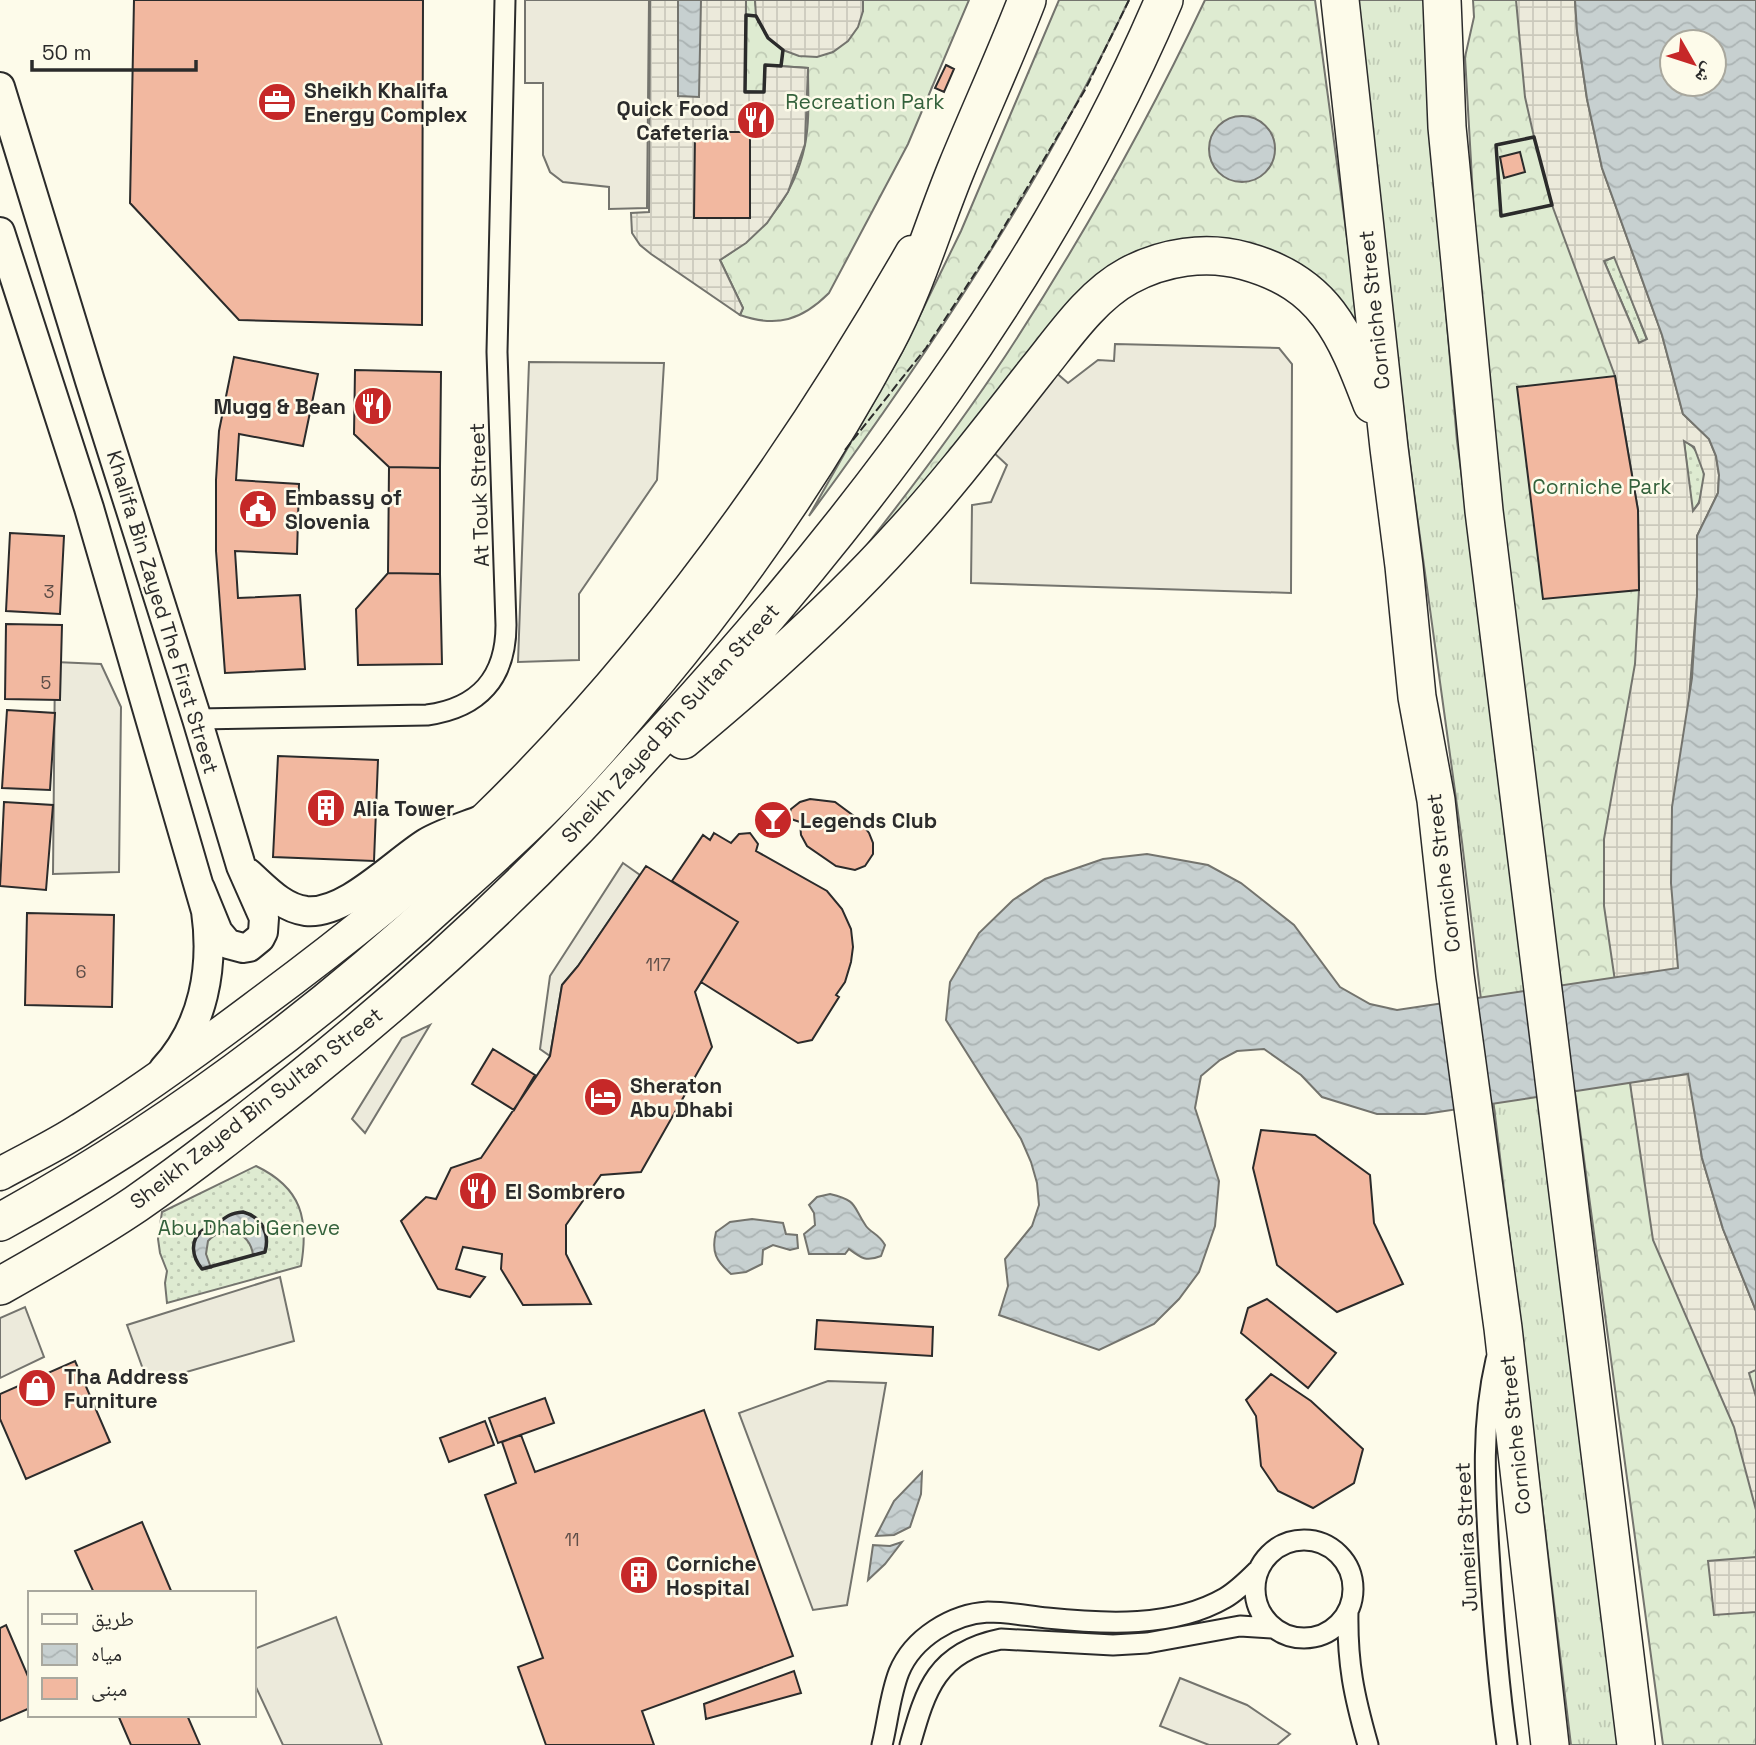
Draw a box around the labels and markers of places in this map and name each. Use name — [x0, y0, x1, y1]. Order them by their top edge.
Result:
place label: Sheikh Khalifa Energy Complex — [304, 77, 467, 128]
office icon: Sheikh Khalifa Energy Complex — [256, 81, 298, 123]
place label: Quick Food Cafeteria — [617, 95, 729, 146]
restaurant icon: Quick Food Cafeteria — [735, 99, 777, 141]
restaurant icon: Mugg & Bean — [352, 385, 394, 427]
place label: Mugg & Bean — [214, 393, 346, 420]
place label: Embassy of Slovenia — [285, 484, 402, 535]
public building icon: Embassy of Slovenia — [237, 488, 279, 530]
building icon: Alia Tower — [305, 787, 347, 829]
place label: Alia Tower — [353, 795, 454, 822]
bar icon: Legends Club — [752, 799, 794, 841]
place label: Legends Club — [800, 807, 937, 834]
place label: Sheraton Abu Dhabi — [630, 1072, 733, 1123]
hotel icon: Sheraton Abu Dhabi — [582, 1076, 624, 1118]
restaurant icon: El Sombrero — [457, 1170, 499, 1212]
place label: El Sombrero — [505, 1178, 625, 1205]
place label: Tha Address Furniture — [64, 1363, 189, 1414]
shop icon: Tha Address Furniture — [16, 1367, 58, 1409]
place label: Corniche Hospital — [666, 1550, 757, 1601]
building icon: Corniche Hospital — [618, 1554, 660, 1596]

